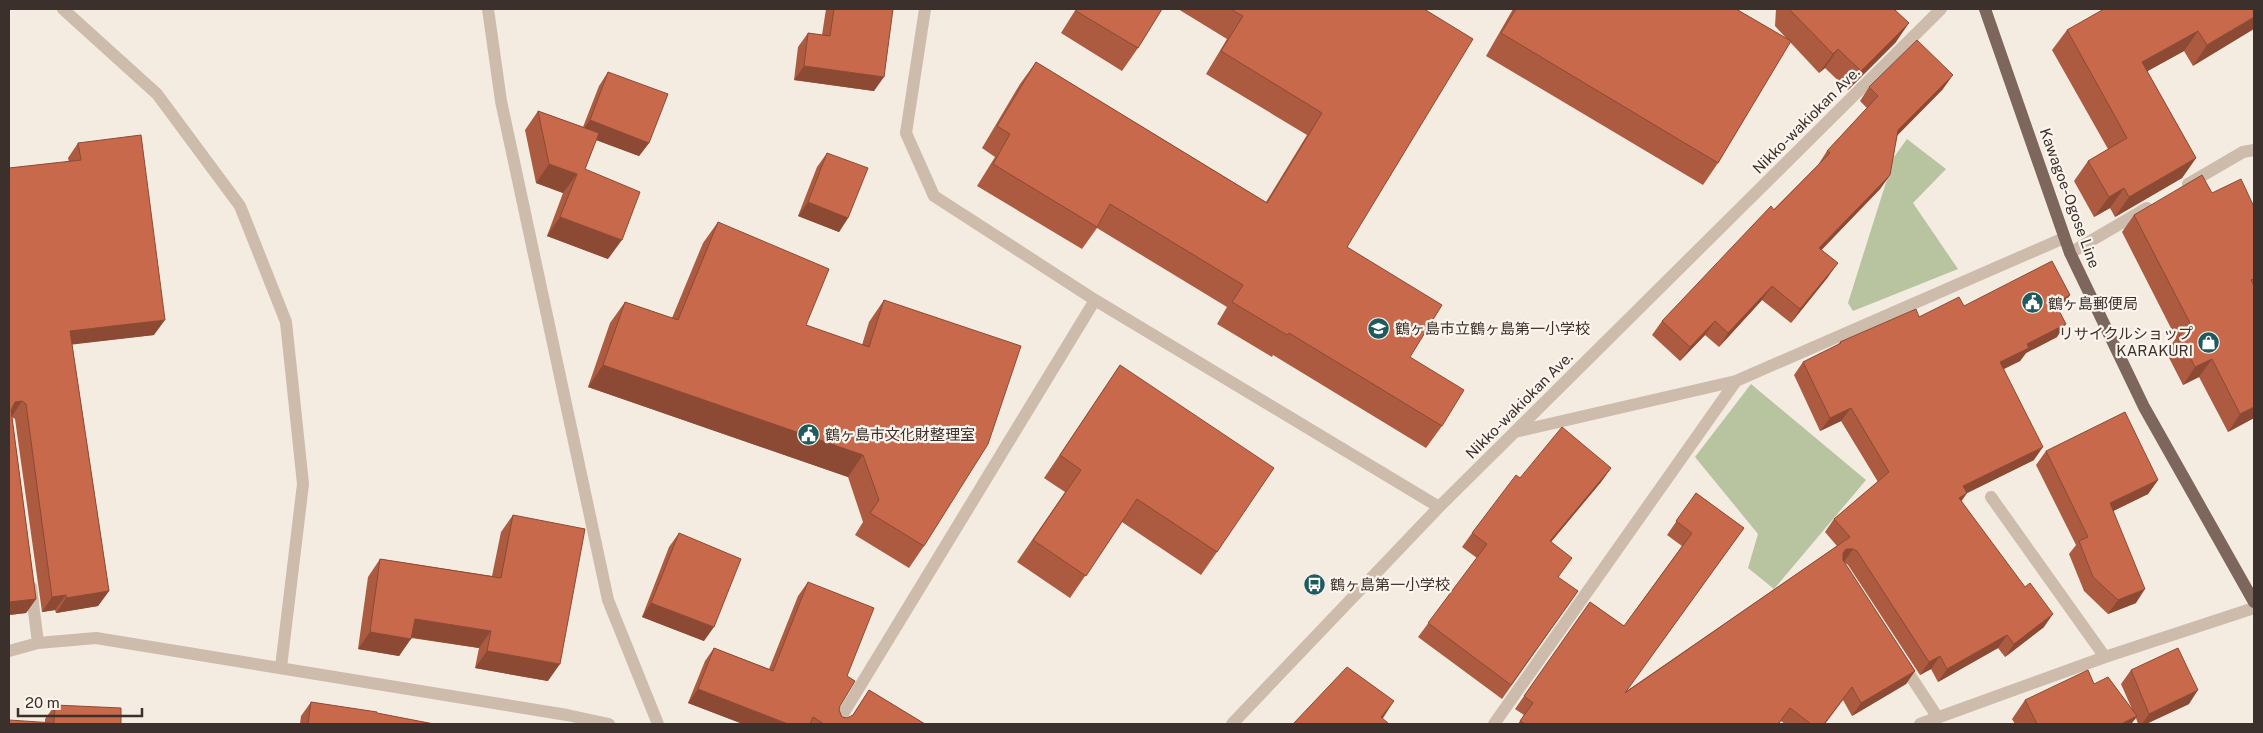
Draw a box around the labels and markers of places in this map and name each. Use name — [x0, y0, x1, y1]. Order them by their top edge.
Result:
public building icon: 鶴ヶ島郵便局 — [2020, 291, 2044, 315]
place label: 鶴ヶ島郵便局 — [2048, 295, 2138, 312]
school or university icon: 鶴ヶ島市立鶴ヶ島第一小学校 — [1367, 316, 1391, 340]
place label: 鶴ヶ島市立鶴ヶ島第一小学校 — [1395, 320, 1590, 337]
place label: リサイクルショップ KARAKURI — [2059, 325, 2193, 359]
shop icon: リサイクルショップ KARAKURI — [2197, 330, 2221, 354]
public building icon: 鶴ヶ島市文化財整理室 — [797, 422, 821, 446]
place label: 鶴ヶ島市文化財整理室 — [825, 426, 975, 443]
bus stop icon: 鶴ヶ島第一小学校 — [1302, 572, 1326, 596]
place label: 鶴ヶ島第一小学校 — [1330, 576, 1450, 593]

